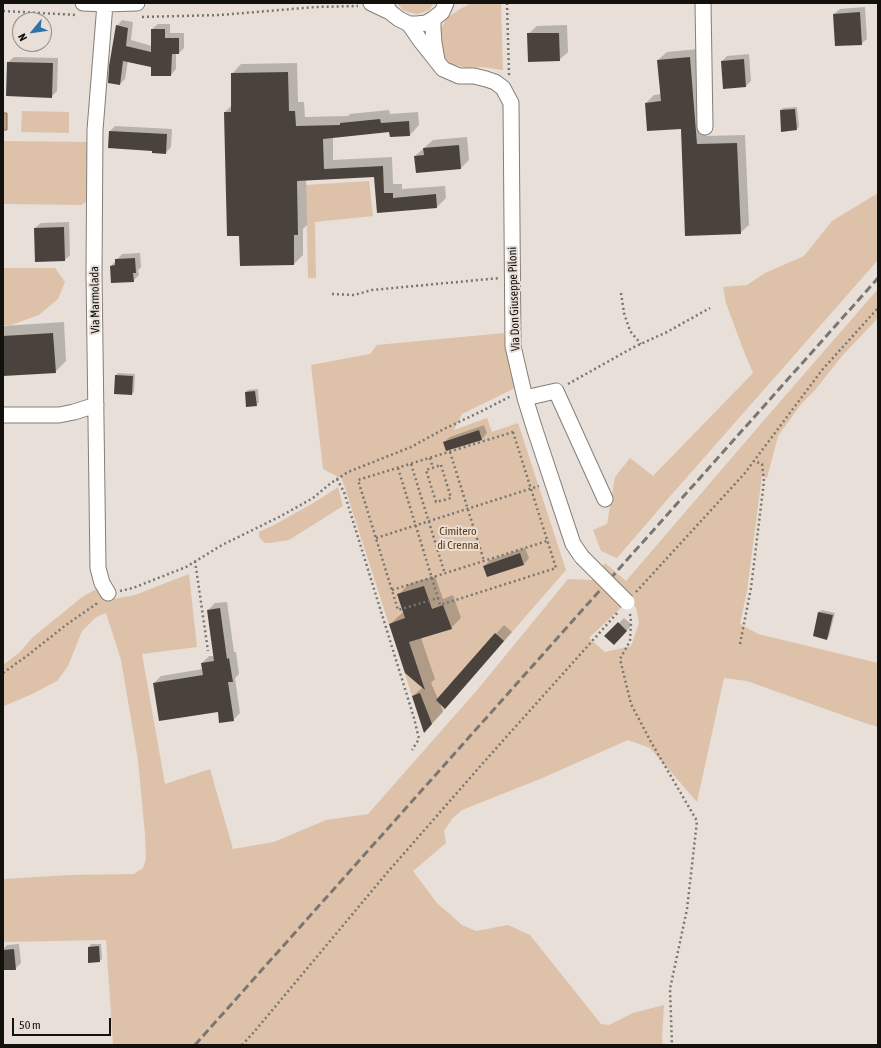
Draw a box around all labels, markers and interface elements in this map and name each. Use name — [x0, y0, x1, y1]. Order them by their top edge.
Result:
north arrow — [12, 12, 52, 52]
text: N — [16, 32, 29, 43]
street label: Via Don Giuseppe Piloni — [505, 247, 523, 351]
street label: Via Marmolada — [87, 266, 103, 334]
park label: Cimitero di Crenna — [437, 524, 479, 552]
scale bar — [14, 1010, 113, 1036]
text: 50 m — [19, 1018, 41, 1032]

